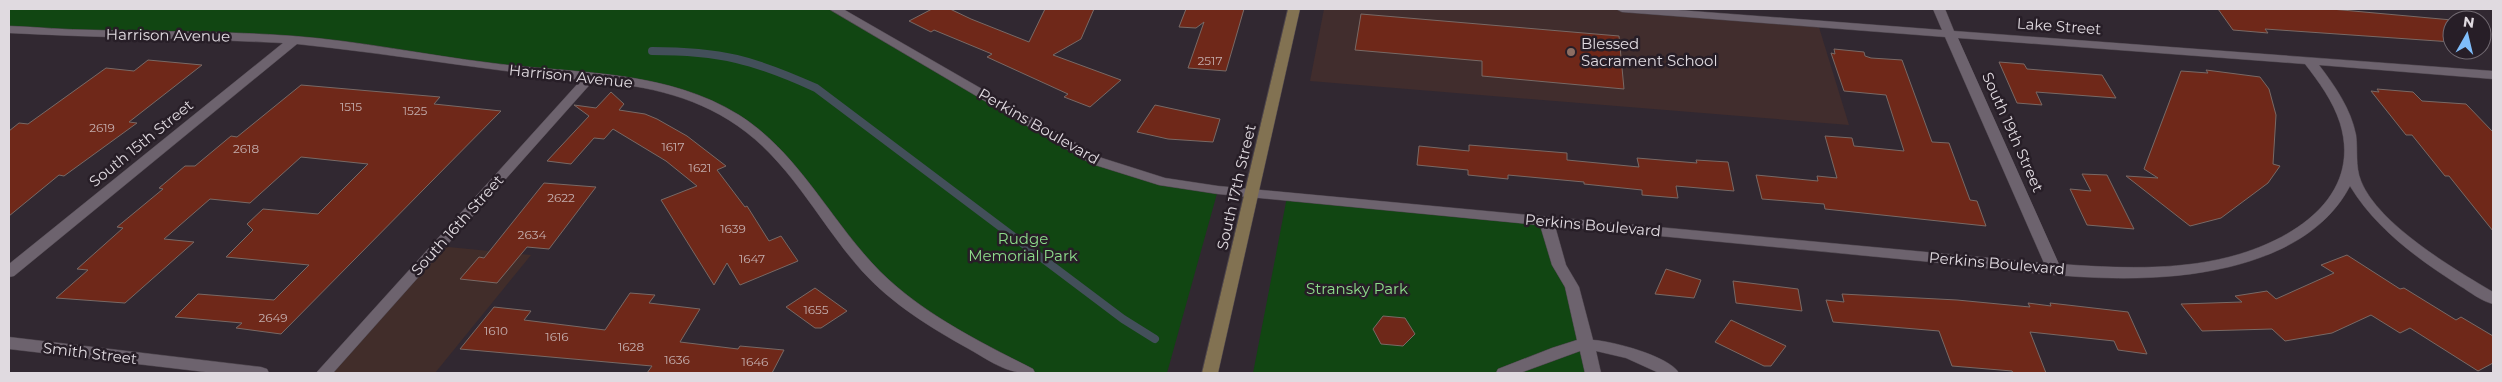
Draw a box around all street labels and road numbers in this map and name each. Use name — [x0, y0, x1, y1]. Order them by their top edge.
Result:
street label: Lake Street — [2016, 14, 2102, 38]
street label: Harrison Avenue — [106, 24, 230, 46]
street label: Harrison Avenue — [508, 60, 634, 92]
street label: South 19th Street — [1978, 69, 2048, 195]
street label: Perkins Boulevard — [975, 84, 1103, 168]
street label: South 15th Street — [85, 95, 197, 191]
street label: South 17th Street — [1212, 122, 1260, 252]
street label: South 16th Street — [407, 171, 507, 279]
street label: Perkins Boulevard — [1524, 210, 1662, 240]
street label: Perkins Boulevard — [1928, 248, 2066, 278]
street label: Smith Street — [42, 338, 138, 368]

